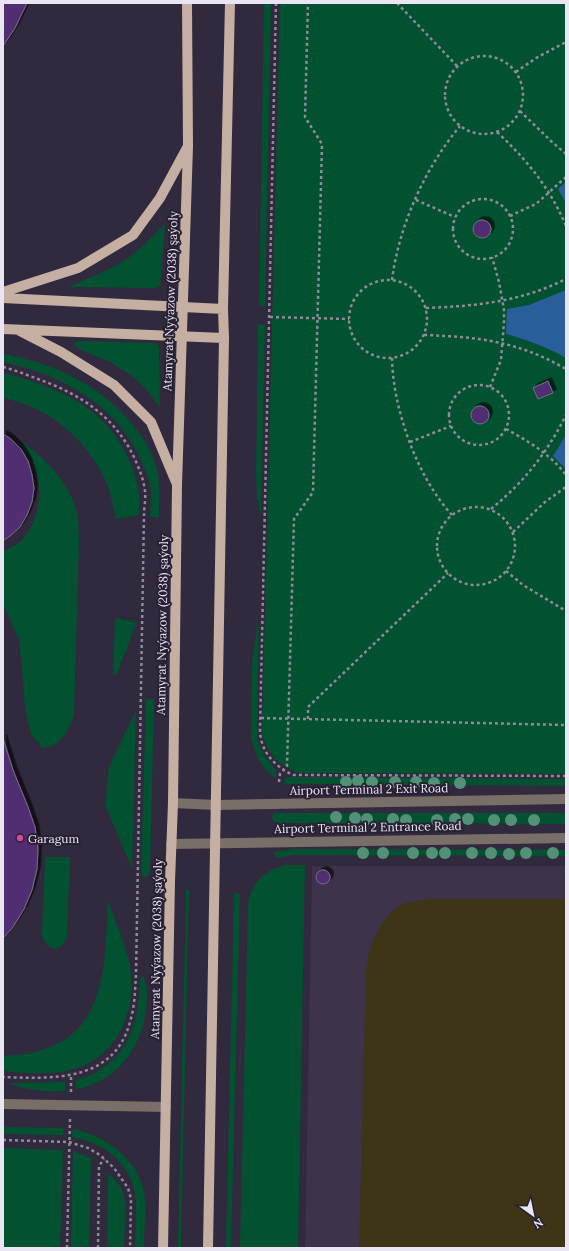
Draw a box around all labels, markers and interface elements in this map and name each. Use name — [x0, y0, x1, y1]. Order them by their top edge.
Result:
street label: Atamyrat Nyýazow (2038) şaýoly — [159, 210, 182, 392]
street label: Atamyrat Nyýazow (2038) şaýoly — [153, 534, 172, 716]
street label: Airport Terminal 2 Exit Road — [288, 780, 449, 798]
street label: Airport Terminal 2 Entrance Road — [273, 818, 462, 836]
place label: Garagum — [28, 831, 79, 846]
marker: Garagum — [15, 833, 25, 843]
street label: Atamyrat Nyýazow (2038) şaýoly — [147, 858, 166, 1040]
north arrow — [513, 1195, 553, 1235]
text: N — [531, 1215, 546, 1232]

